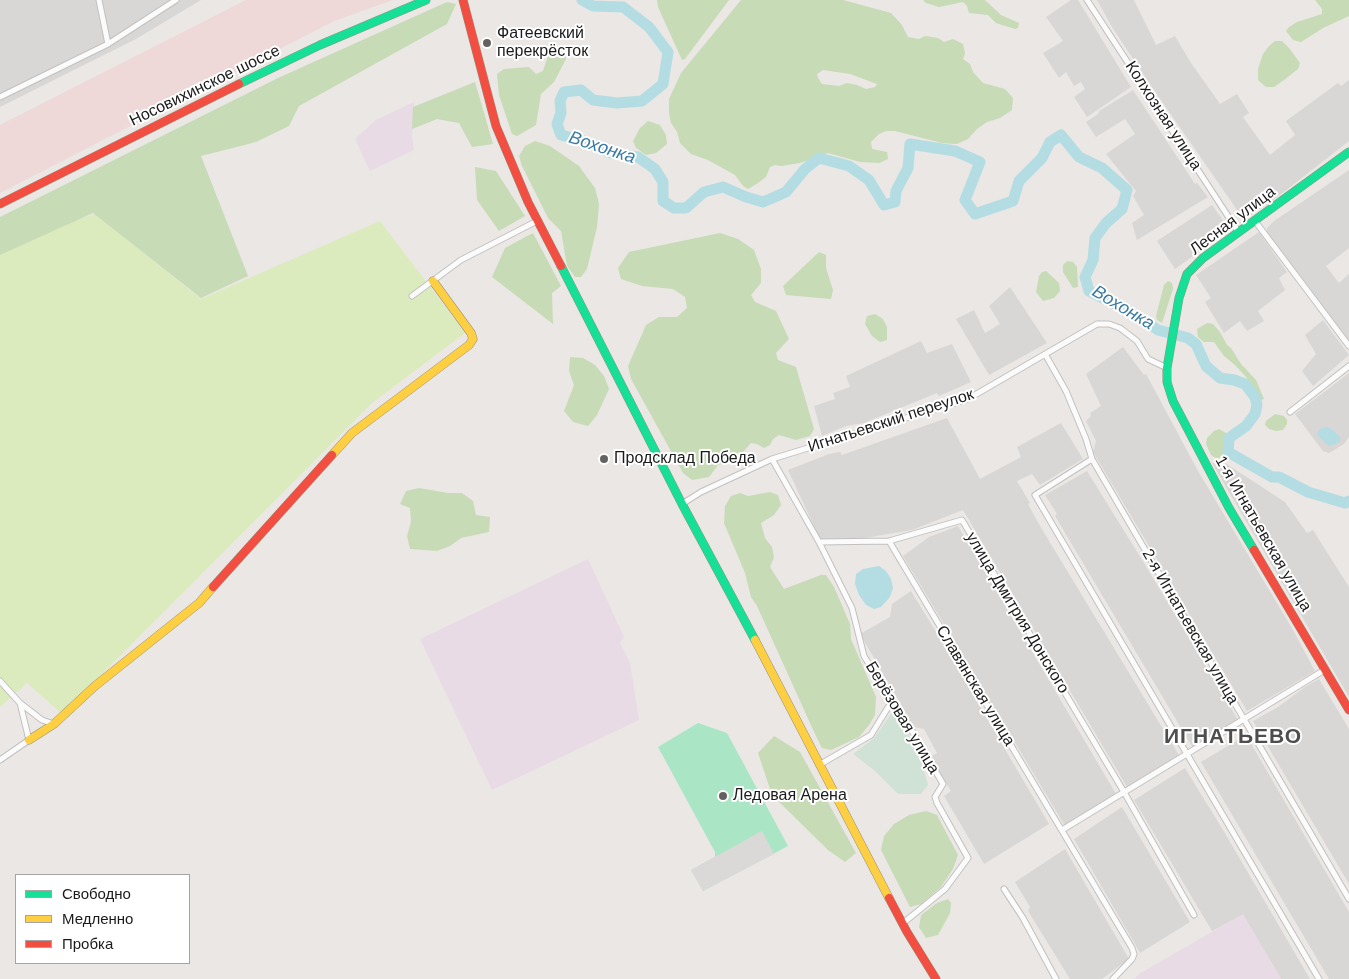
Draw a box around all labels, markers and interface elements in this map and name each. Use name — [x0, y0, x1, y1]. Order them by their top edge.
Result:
place label: Фатеевский перекрёсток — [497, 24, 588, 62]
marker: Фатеевский перекрёсток — [481, 37, 493, 49]
street label: Носовихинское шоссе — [127, 41, 283, 131]
street label: Колхозная улица — [1121, 58, 1205, 174]
water label: Вохонка — [566, 127, 638, 169]
street label: Лесная улица — [1186, 183, 1280, 259]
water label: Вохонка — [1088, 281, 1158, 335]
street label: Игнатьевский переулок — [806, 385, 976, 457]
place label: Продсклад Победа — [614, 449, 756, 469]
marker: Продсклад Победа — [598, 453, 610, 465]
street label: 1-я Игнатьевская улица — [1211, 453, 1315, 615]
street label: улица Дмитрия Донского — [961, 529, 1073, 697]
street label: 2-я Игнатьевская улица — [1138, 546, 1242, 708]
street label: Славянская улица — [932, 622, 1018, 750]
street label: Берёзовая улица — [861, 658, 943, 778]
district label: ИГНАТЬЕВО — [1163, 724, 1303, 750]
place label: Ледовая Арена — [733, 786, 847, 806]
marker: Ледовая Арена — [717, 790, 729, 802]
legend — [15, 874, 190, 964]
text: Свободно — [62, 885, 131, 902]
text: Медленно — [62, 910, 133, 927]
text: Пробка — [62, 935, 113, 952]

